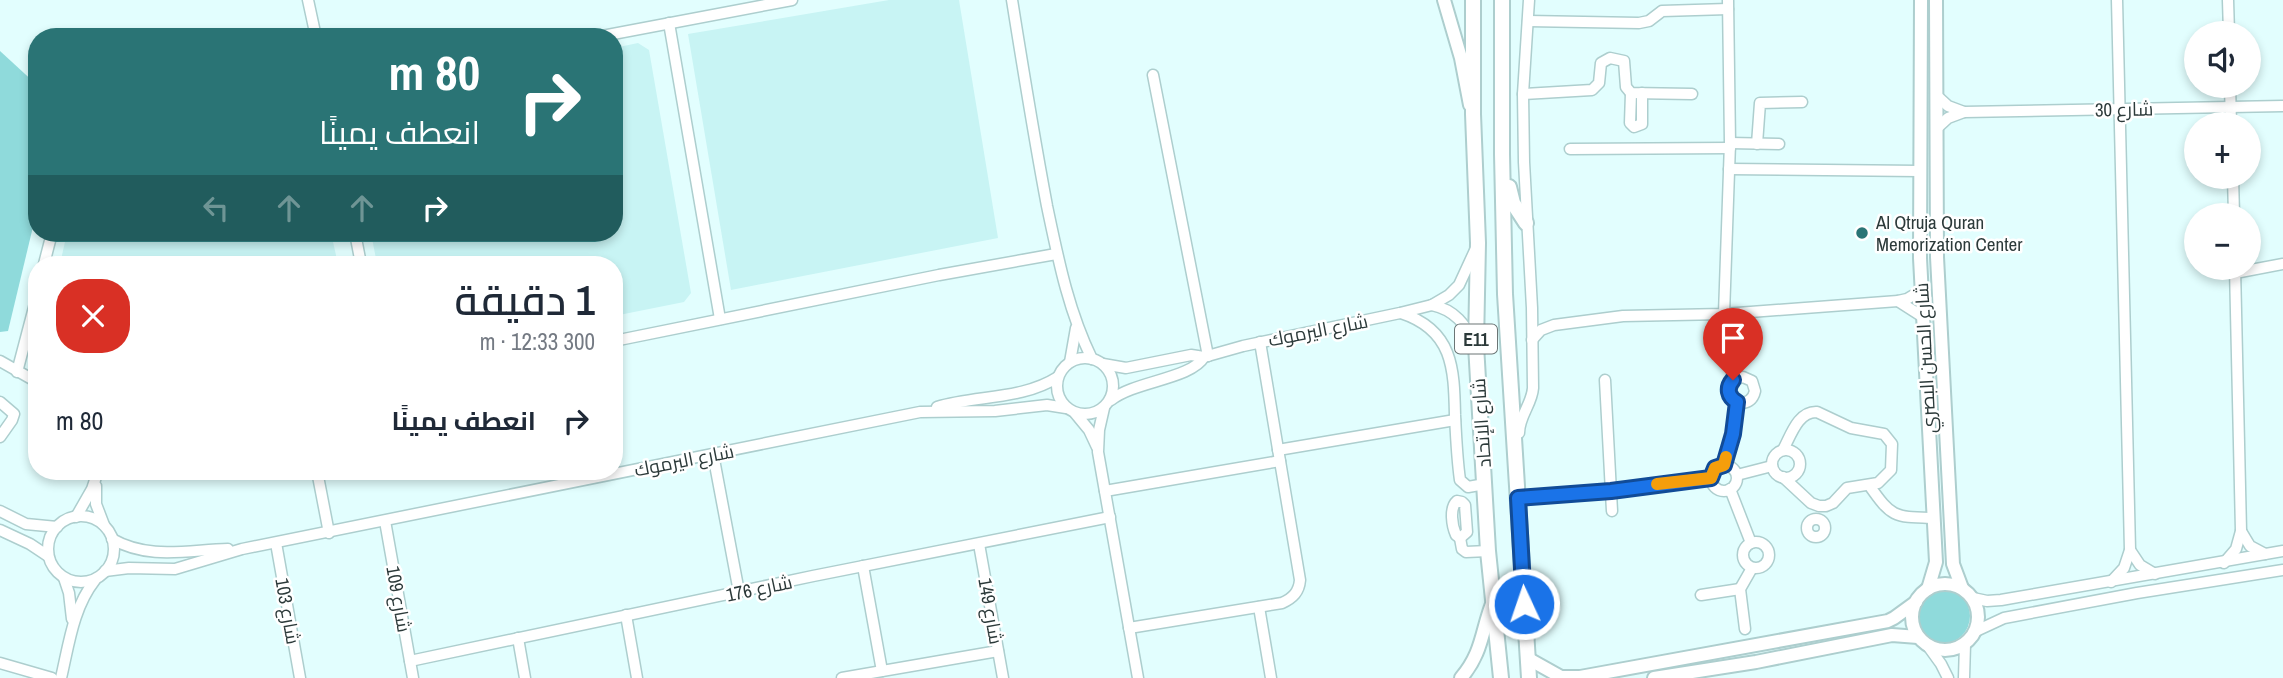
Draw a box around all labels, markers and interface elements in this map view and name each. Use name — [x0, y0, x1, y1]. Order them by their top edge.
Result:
map controls — [2184, 21, 2261, 280]
button: sound — [2184, 21, 2261, 98]
text: 80 m — [388, 39, 480, 105]
icon: right — [504, 56, 595, 147]
street label: شارع 30 — [2095, 95, 2153, 124]
text: انعطف يمينًا — [319, 111, 480, 154]
button: + — [2184, 112, 2261, 189]
icon: left — [197, 189, 235, 227]
icon: ahead — [270, 189, 308, 227]
icon: ahead — [343, 189, 381, 227]
icon: right — [416, 189, 454, 227]
button: − — [2184, 203, 2261, 280]
place label: Al Qtruja Quran Memorization Center — [1875, 209, 2023, 257]
marker: Al Qtruja Quran Memorization Center — [1854, 225, 1870, 241]
text: 1 دقيقة — [454, 272, 595, 328]
button: close — [56, 279, 130, 353]
street label: شارع الحسن البصري — [1908, 282, 1944, 434]
street label: شارع اليرموك — [1266, 308, 1370, 353]
pin — [1703, 308, 1763, 380]
icon: arrive — [1714, 319, 1752, 357]
road number: E11 — [1455, 324, 1497, 354]
text: 300 m · 12:33 — [480, 326, 595, 357]
street label: شارع الإتحاد — [1465, 377, 1498, 469]
icon: right — [557, 402, 595, 440]
text: 80 m — [56, 403, 103, 438]
text: انعطف يمينًا — [391, 403, 536, 438]
street label: شارع اليرموك — [632, 438, 736, 483]
street label: شارع 109 — [379, 564, 418, 634]
position arrow — [1487, 567, 1561, 641]
street label: شارع 176 — [723, 568, 795, 609]
street label: شارع 103 — [268, 576, 307, 646]
street label: شارع 149 — [971, 576, 1010, 646]

